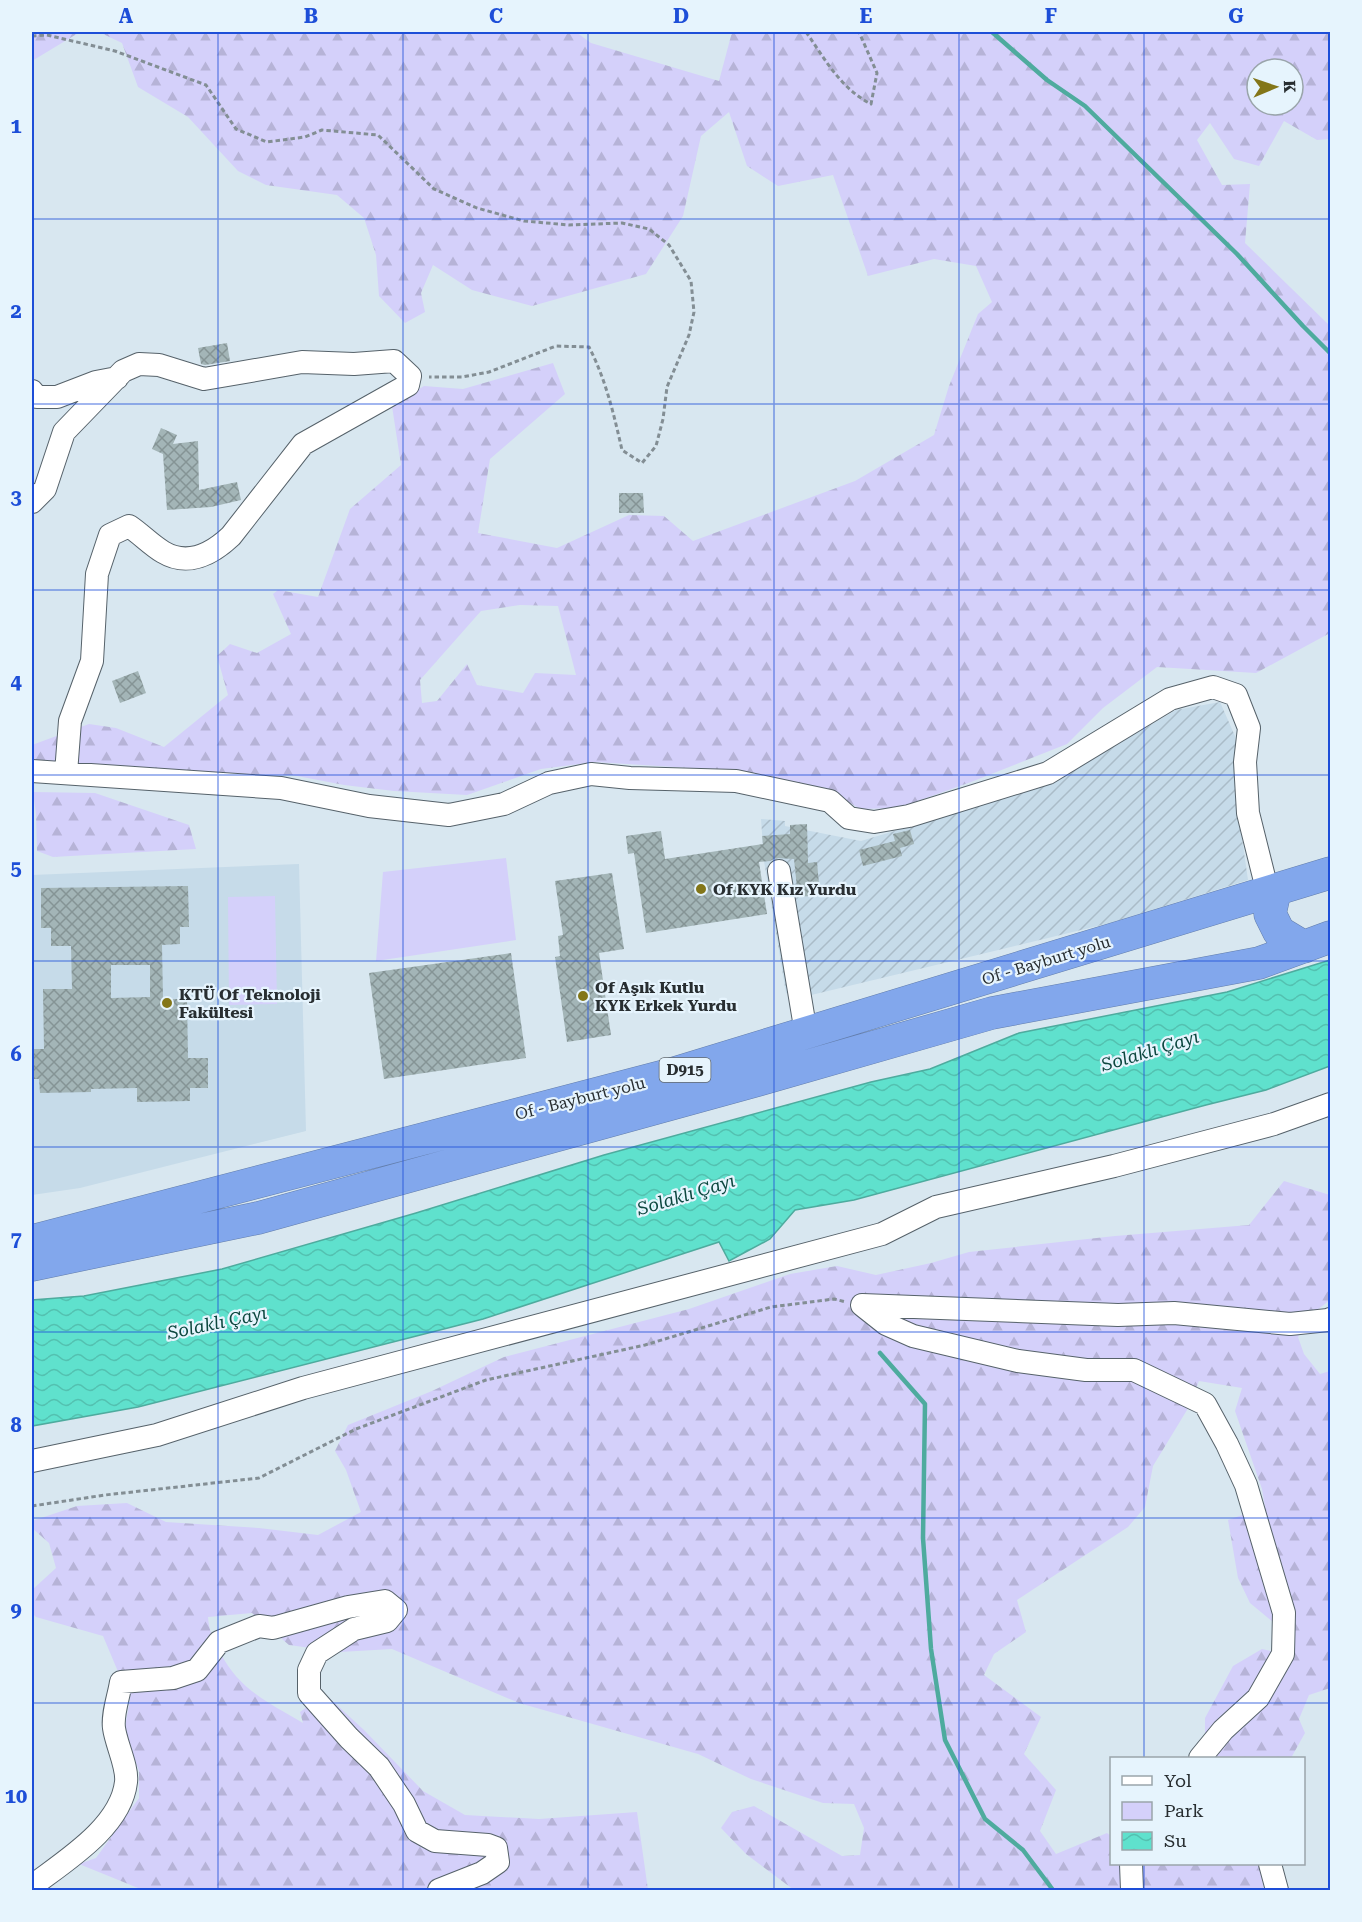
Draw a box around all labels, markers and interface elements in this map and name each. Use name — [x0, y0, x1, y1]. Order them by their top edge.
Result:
text: A — [119, 4, 134, 28]
text: B — [304, 4, 318, 28]
text: C — [489, 4, 503, 28]
text: D — [673, 4, 689, 28]
text: E — [860, 4, 873, 28]
text: F — [1045, 4, 1057, 28]
text: G — [1228, 4, 1244, 28]
north arrow — [1245, 57, 1305, 117]
text: K — [1280, 80, 1299, 94]
text: 1 — [10, 114, 22, 138]
text: 2 — [10, 299, 22, 323]
text: 3 — [10, 485, 22, 509]
text: 4 — [10, 670, 22, 694]
text: 5 — [10, 856, 22, 880]
place label: Of KYK Kız Yurdu — [713, 880, 857, 899]
marker: Of KYK Kız Yurdu — [694, 882, 708, 896]
street label: Of - Bayburt yolu — [980, 932, 1113, 989]
place label: Of Aşık Kutlu KYK Erkek Yurdu — [595, 978, 737, 1015]
place label: KTÜ Of Teknoloji Fakültesi — [179, 985, 321, 1022]
marker: Of Aşık Kutlu KYK Erkek Yurdu — [576, 989, 590, 1003]
marker: KTÜ Of Teknoloji Fakültesi — [160, 996, 174, 1010]
water label: Solaklı Çayı — [1097, 1026, 1202, 1076]
text: 6 — [10, 1042, 22, 1066]
road number: D915 — [660, 1058, 710, 1082]
street label: Of - Bayburt yolu — [513, 1073, 647, 1124]
water label: Solaklı Çayı — [633, 1170, 738, 1220]
text: 7 — [10, 1227, 22, 1251]
water label: Solaklı Çayı — [164, 1302, 269, 1344]
text: 8 — [10, 1413, 22, 1437]
text: 9 — [10, 1598, 22, 1622]
legend — [1110, 1757, 1305, 1865]
text: Yol — [1164, 1770, 1192, 1791]
text: 10 — [5, 1784, 27, 1808]
text: Park — [1164, 1800, 1204, 1821]
text: Su — [1164, 1830, 1186, 1851]

